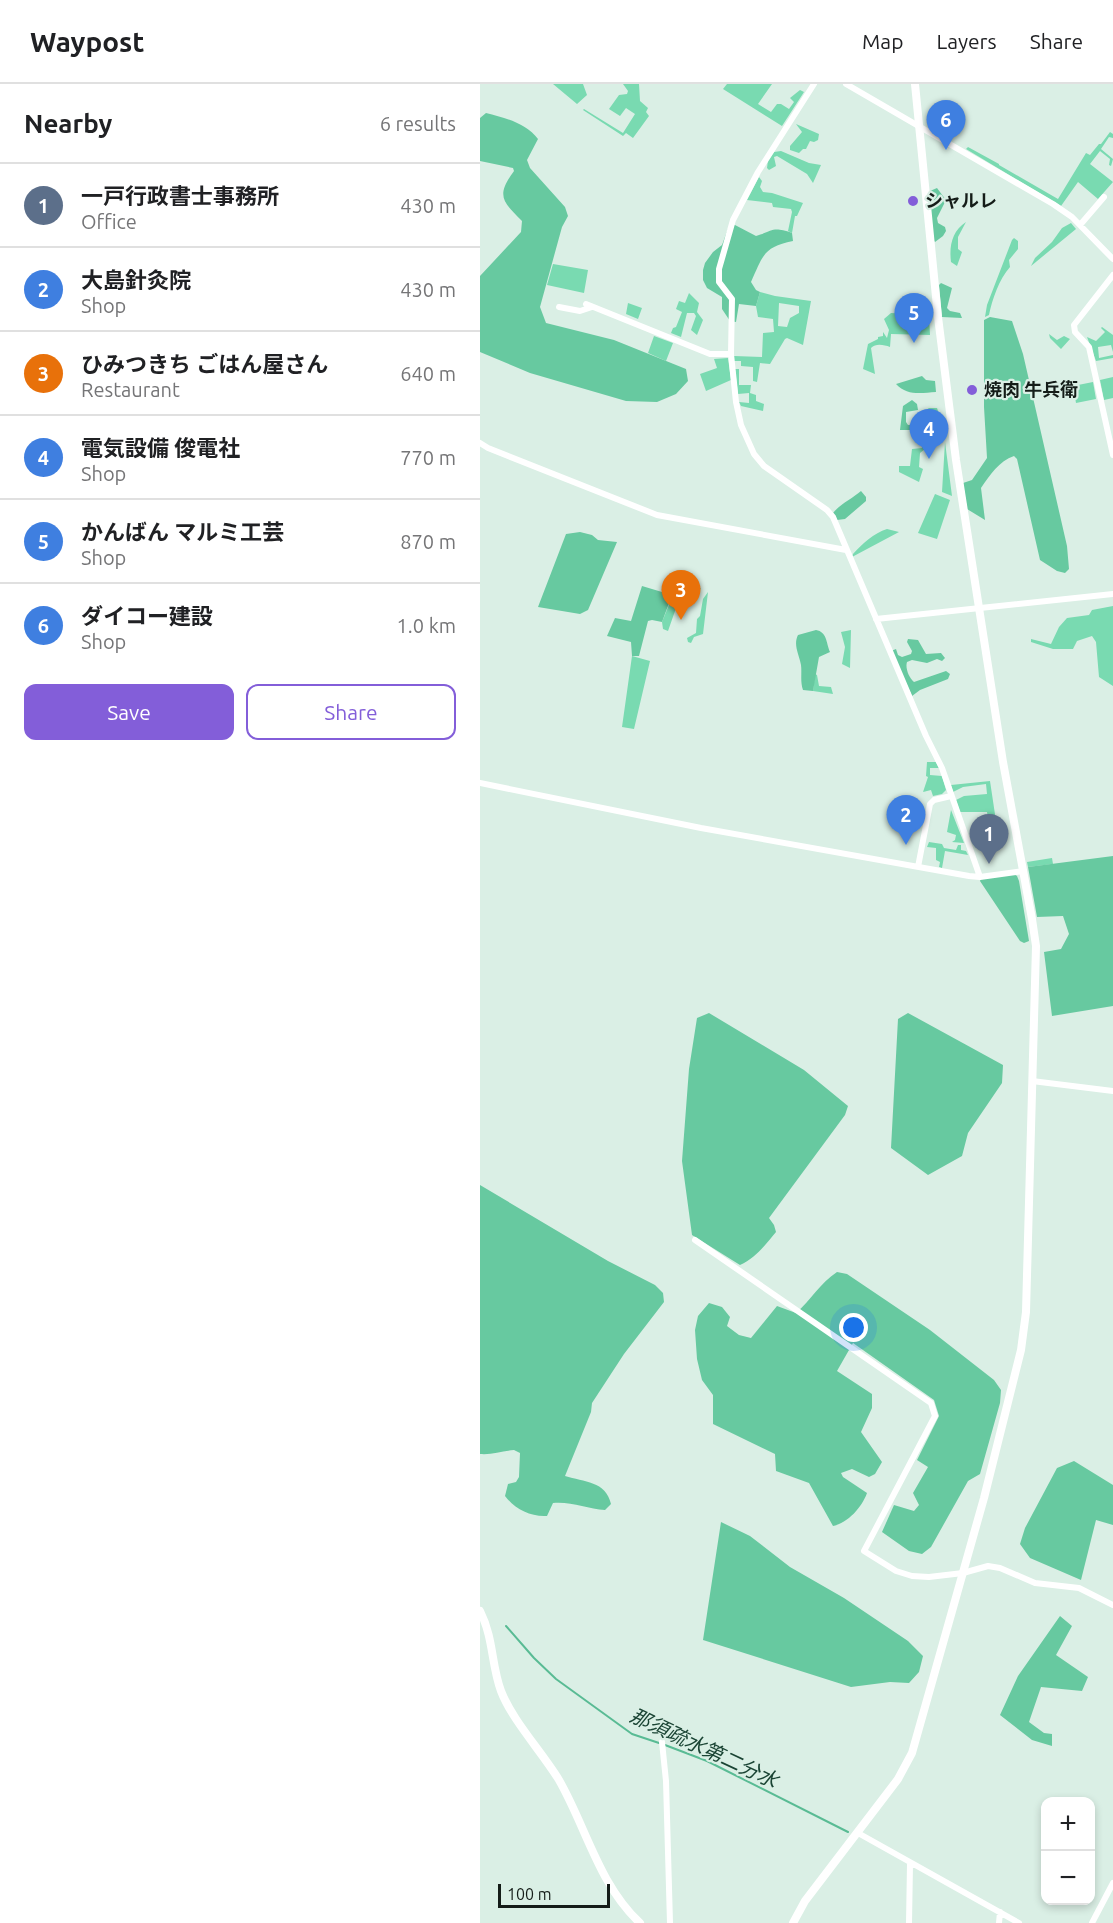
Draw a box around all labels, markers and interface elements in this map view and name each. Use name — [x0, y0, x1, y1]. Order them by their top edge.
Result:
text: Waypost — [30, 26, 144, 57]
text: Map — [862, 29, 903, 53]
text: Layers — [936, 29, 997, 53]
text: Share — [1030, 29, 1083, 53]
pin: 6 — [926, 100, 966, 150]
text: Nearby — [24, 109, 112, 138]
text: 6 results — [380, 112, 456, 135]
text: 一戸行政書士事務所 — [81, 183, 279, 208]
place label: シャルレ — [925, 190, 997, 210]
text: 1 — [38, 194, 49, 217]
text: 430 m — [400, 194, 456, 217]
marker: シャルレ — [906, 194, 920, 208]
text: Office — [81, 210, 137, 233]
text: 大島針灸院 — [81, 267, 191, 292]
text: 2 — [38, 278, 49, 301]
text: 430 m — [400, 278, 456, 301]
text: Shop — [81, 294, 126, 317]
pin: 5 — [894, 294, 934, 343]
text: ひみつきち ごはん屋さん — [81, 351, 328, 376]
text: 3 — [38, 362, 49, 385]
text: 640 m — [400, 362, 456, 385]
text: Restaurant — [81, 378, 180, 401]
place label: 焼肉 牛兵衛 — [984, 379, 1078, 399]
marker: 焼肉 牛兵衛 — [965, 383, 979, 397]
pin: 4 — [910, 410, 948, 459]
text: 電気設備 俊電社 — [81, 435, 240, 460]
text: 4 — [38, 446, 49, 469]
text: 770 m — [400, 446, 456, 469]
text: Shop — [81, 462, 126, 485]
text: かんばん マルミ工芸 — [81, 519, 284, 544]
text: 5 — [38, 530, 49, 553]
text: 870 m — [400, 530, 456, 553]
text: Shop — [81, 546, 126, 569]
pin: 3 — [662, 570, 700, 620]
text: ダイコー建設 — [81, 603, 213, 628]
text: 6 — [38, 614, 49, 637]
text: 1.0 km — [397, 614, 456, 637]
text: Shop — [81, 630, 126, 653]
button: Save — [24, 684, 234, 740]
button: Share — [246, 684, 456, 740]
pin: 2 — [886, 796, 926, 845]
pin: 1 — [970, 814, 1008, 864]
your location — [839, 1313, 868, 1342]
water label: 那須疏水第二分水 — [627, 1703, 783, 1793]
map controls — [1041, 1797, 1095, 1905]
button: + — [1041, 1797, 1095, 1851]
button: − — [1041, 1851, 1095, 1905]
scale bar — [498, 1881, 610, 1908]
text: 100 m — [507, 1885, 552, 1903]

